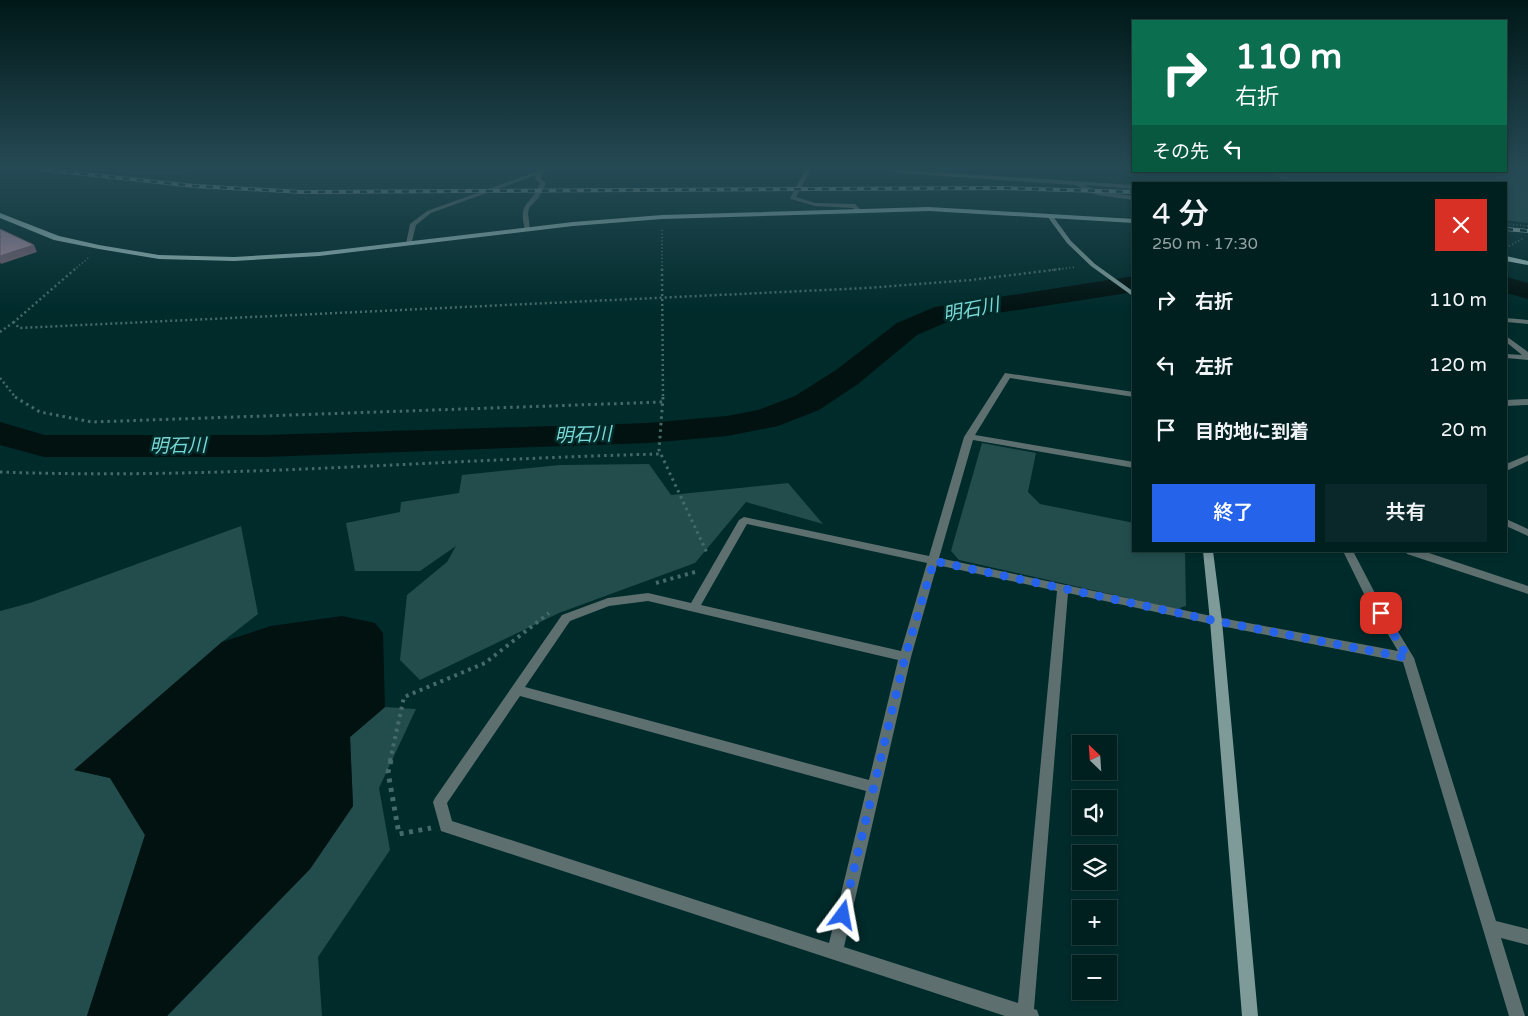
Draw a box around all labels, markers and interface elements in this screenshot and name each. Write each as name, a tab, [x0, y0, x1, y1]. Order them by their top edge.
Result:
text: 110 m	[1235, 36, 1342, 78]
icon: right	[1152, 40, 1217, 105]
text: 右折	[1235, 84, 1279, 110]
icon: left	[1219, 135, 1247, 163]
text: その先	[1152, 141, 1209, 163]
text: 4 分	[1152, 196, 1209, 233]
button: close	[1435, 199, 1487, 251]
text: 250 m · 17:30	[1152, 234, 1258, 254]
icon: right	[1152, 286, 1180, 314]
text: 110 m	[1429, 289, 1487, 311]
text: 右折	[1195, 291, 1233, 313]
water label: 明石川	[941, 293, 1003, 326]
icon: left	[1152, 351, 1180, 379]
text: 120 m	[1429, 354, 1487, 376]
text: 左折	[1195, 356, 1233, 378]
icon: arrive	[1152, 416, 1180, 444]
text: 20 m	[1441, 419, 1487, 441]
text: 目的地に到着	[1195, 421, 1309, 443]
water label: 明石川	[554, 423, 614, 447]
water label: 明石川	[149, 434, 209, 457]
button: 終了	[1152, 484, 1315, 542]
button: 共有	[1325, 484, 1487, 542]
pin	[1360, 592, 1402, 634]
icon: arrive	[1367, 599, 1395, 627]
north arrow	[1072, 735, 1118, 780]
map controls	[1072, 735, 1117, 1000]
button: sound	[1072, 790, 1117, 835]
button: layers	[1072, 845, 1117, 890]
position arrow	[816, 888, 868, 940]
button: +	[1072, 900, 1117, 945]
button: −	[1072, 955, 1117, 1000]

